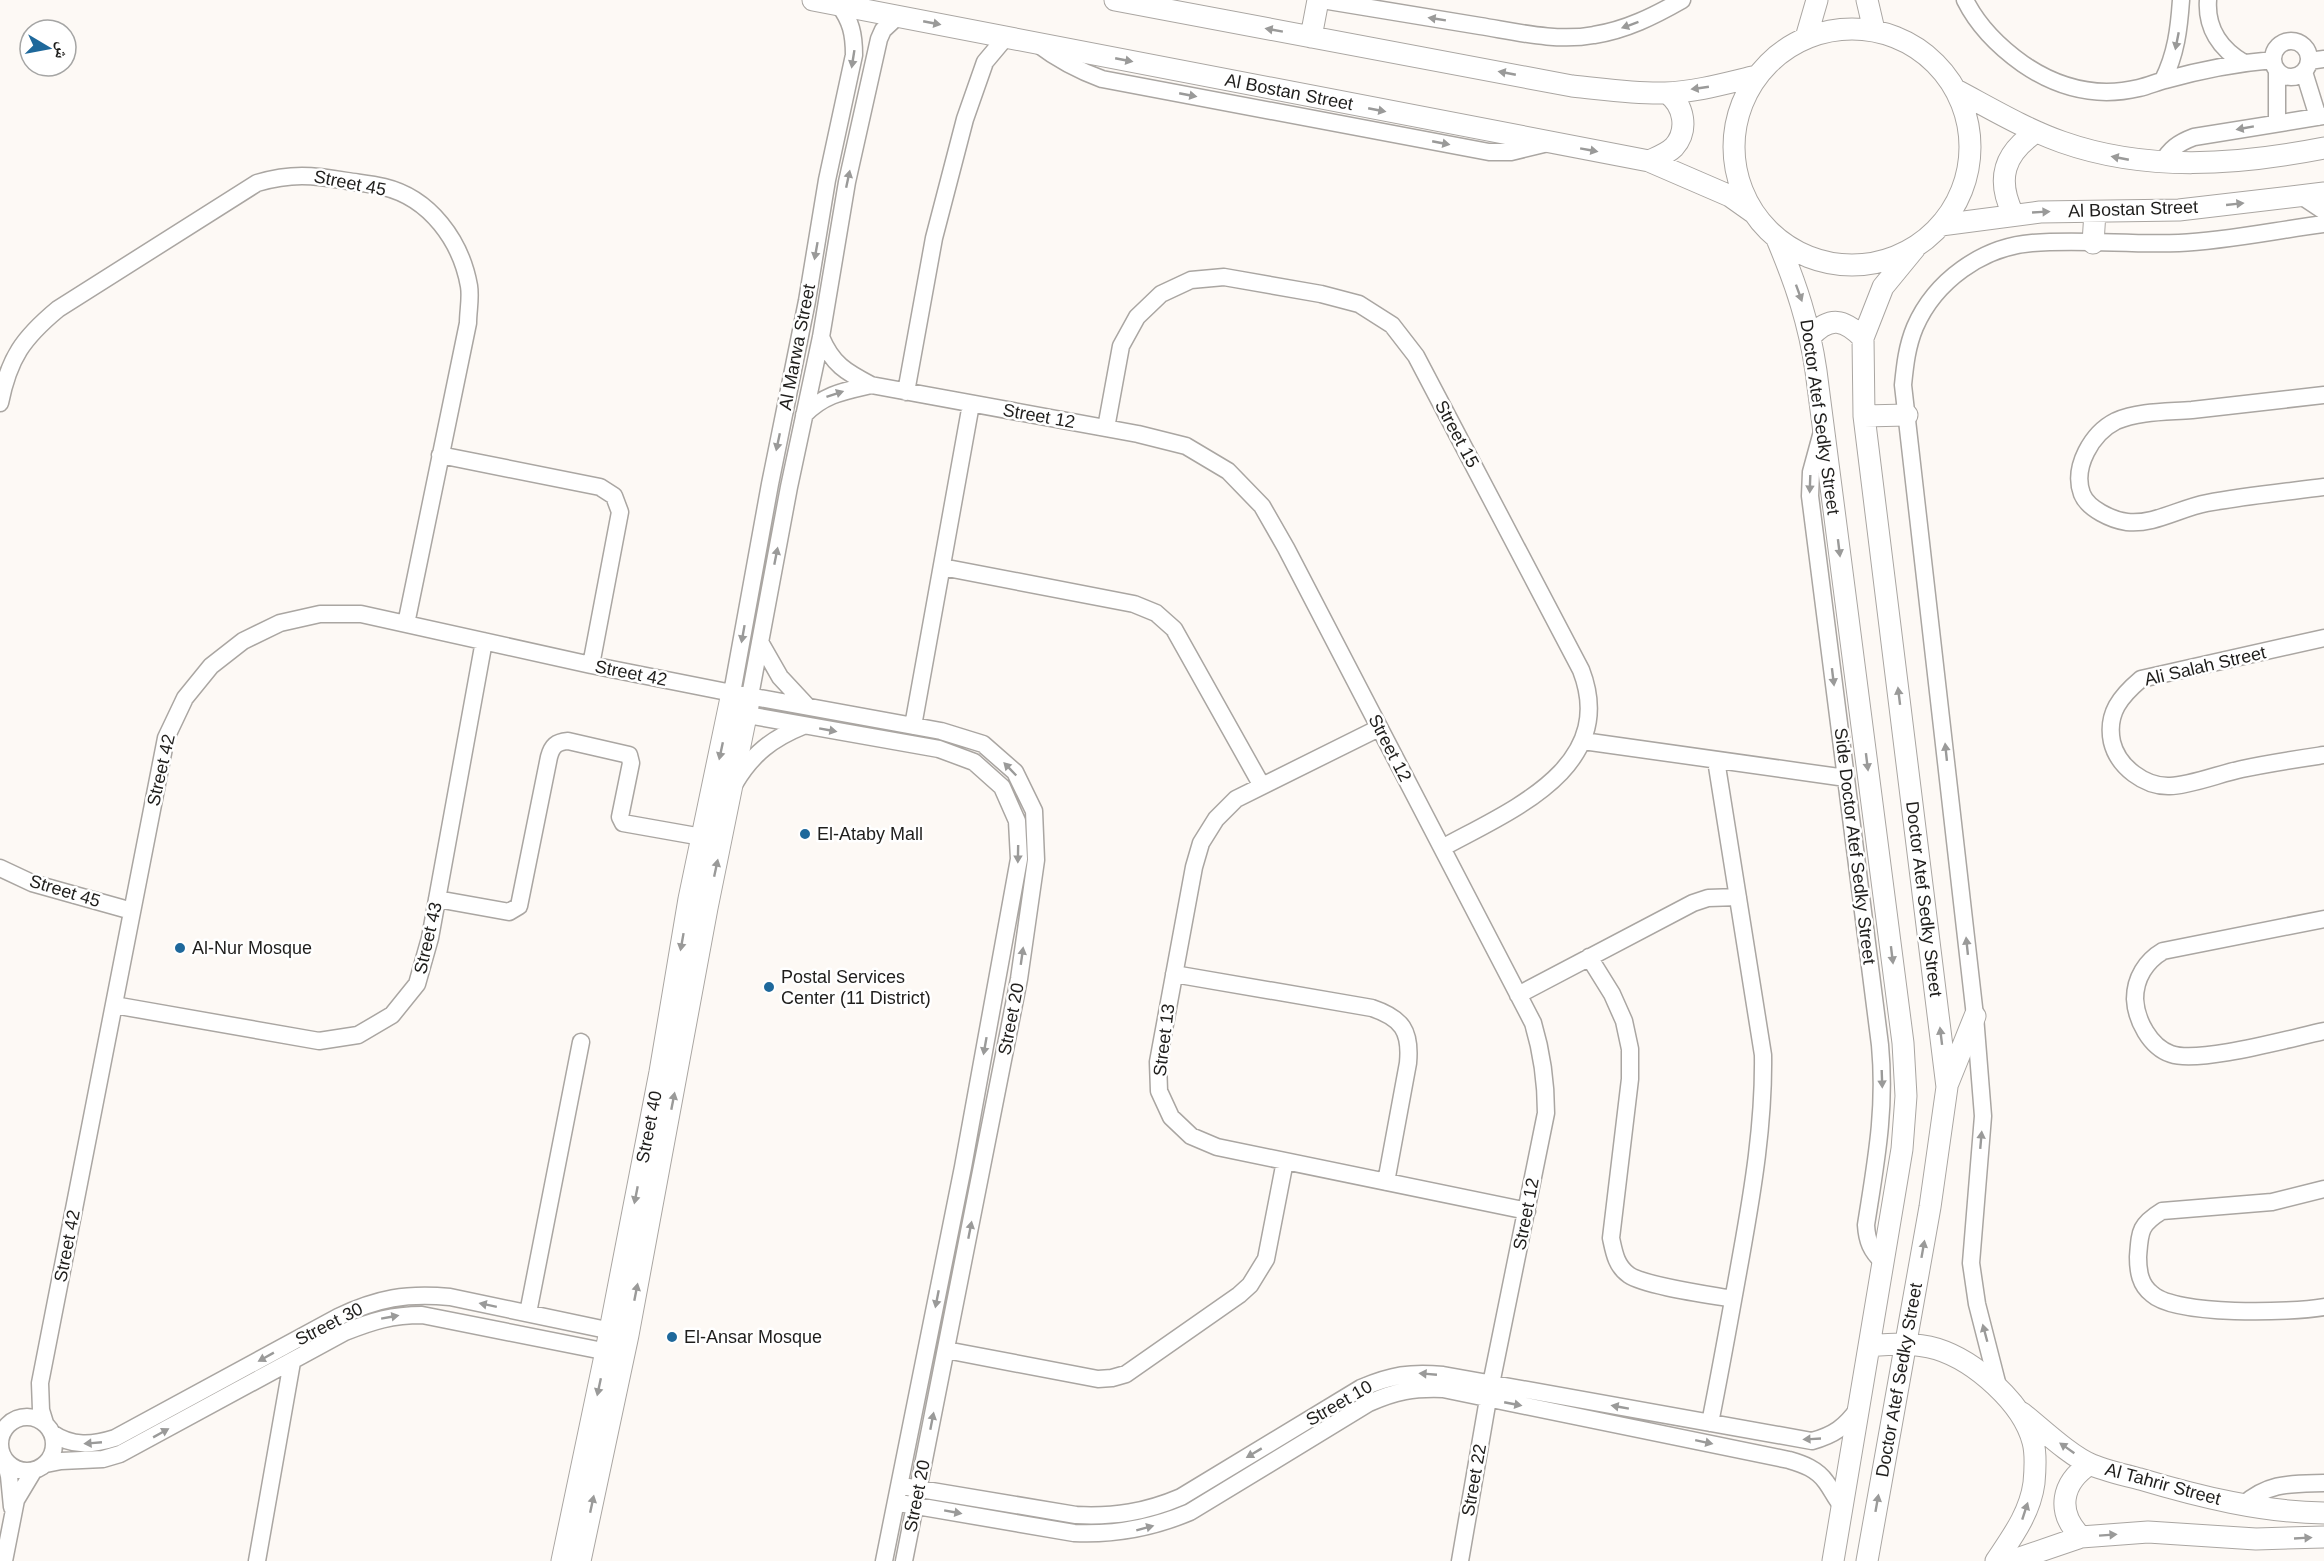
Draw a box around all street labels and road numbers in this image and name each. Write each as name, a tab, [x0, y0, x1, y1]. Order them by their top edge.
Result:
street label: Al Bostan Street	[1223, 70, 1355, 114]
street label: Street 45	[312, 166, 388, 200]
street label: Al Bostan Street	[2068, 197, 2198, 221]
street label: Al Marwa Street	[775, 282, 819, 412]
street label: Doctor Atef Sedky Street	[1796, 318, 1844, 516]
street label: Street 15	[1431, 397, 1483, 471]
street label: Street 12	[1001, 400, 1077, 432]
street label: Ali Salah Street	[2142, 642, 2268, 690]
street label: Street 42	[593, 656, 669, 690]
street label: Street 12	[1365, 711, 1415, 785]
street label: Side Doctor Atef Sedky Street	[1831, 727, 1879, 965]
street label: Street 42	[143, 732, 179, 808]
street label: Doctor Atef Sedky Street	[1902, 800, 1946, 998]
street label: Street 45	[27, 871, 103, 911]
street label: Street 43	[410, 900, 446, 976]
street label: Street 20	[994, 981, 1028, 1057]
street label: Street 13	[1150, 1003, 1178, 1077]
street label: Street 40	[632, 1089, 666, 1165]
street label: Street 12	[1509, 1176, 1543, 1252]
street label: Street 42	[50, 1208, 84, 1284]
street label: Doctor Atef Sedky Street	[1872, 1281, 1926, 1479]
street label: Street 30	[292, 1299, 366, 1349]
street label: Street 10	[1302, 1376, 1376, 1430]
street label: Street 22	[1458, 1442, 1490, 1518]
street label: Street 20	[900, 1458, 934, 1534]
street label: Al Tahrir Street	[2103, 1459, 2223, 1509]

